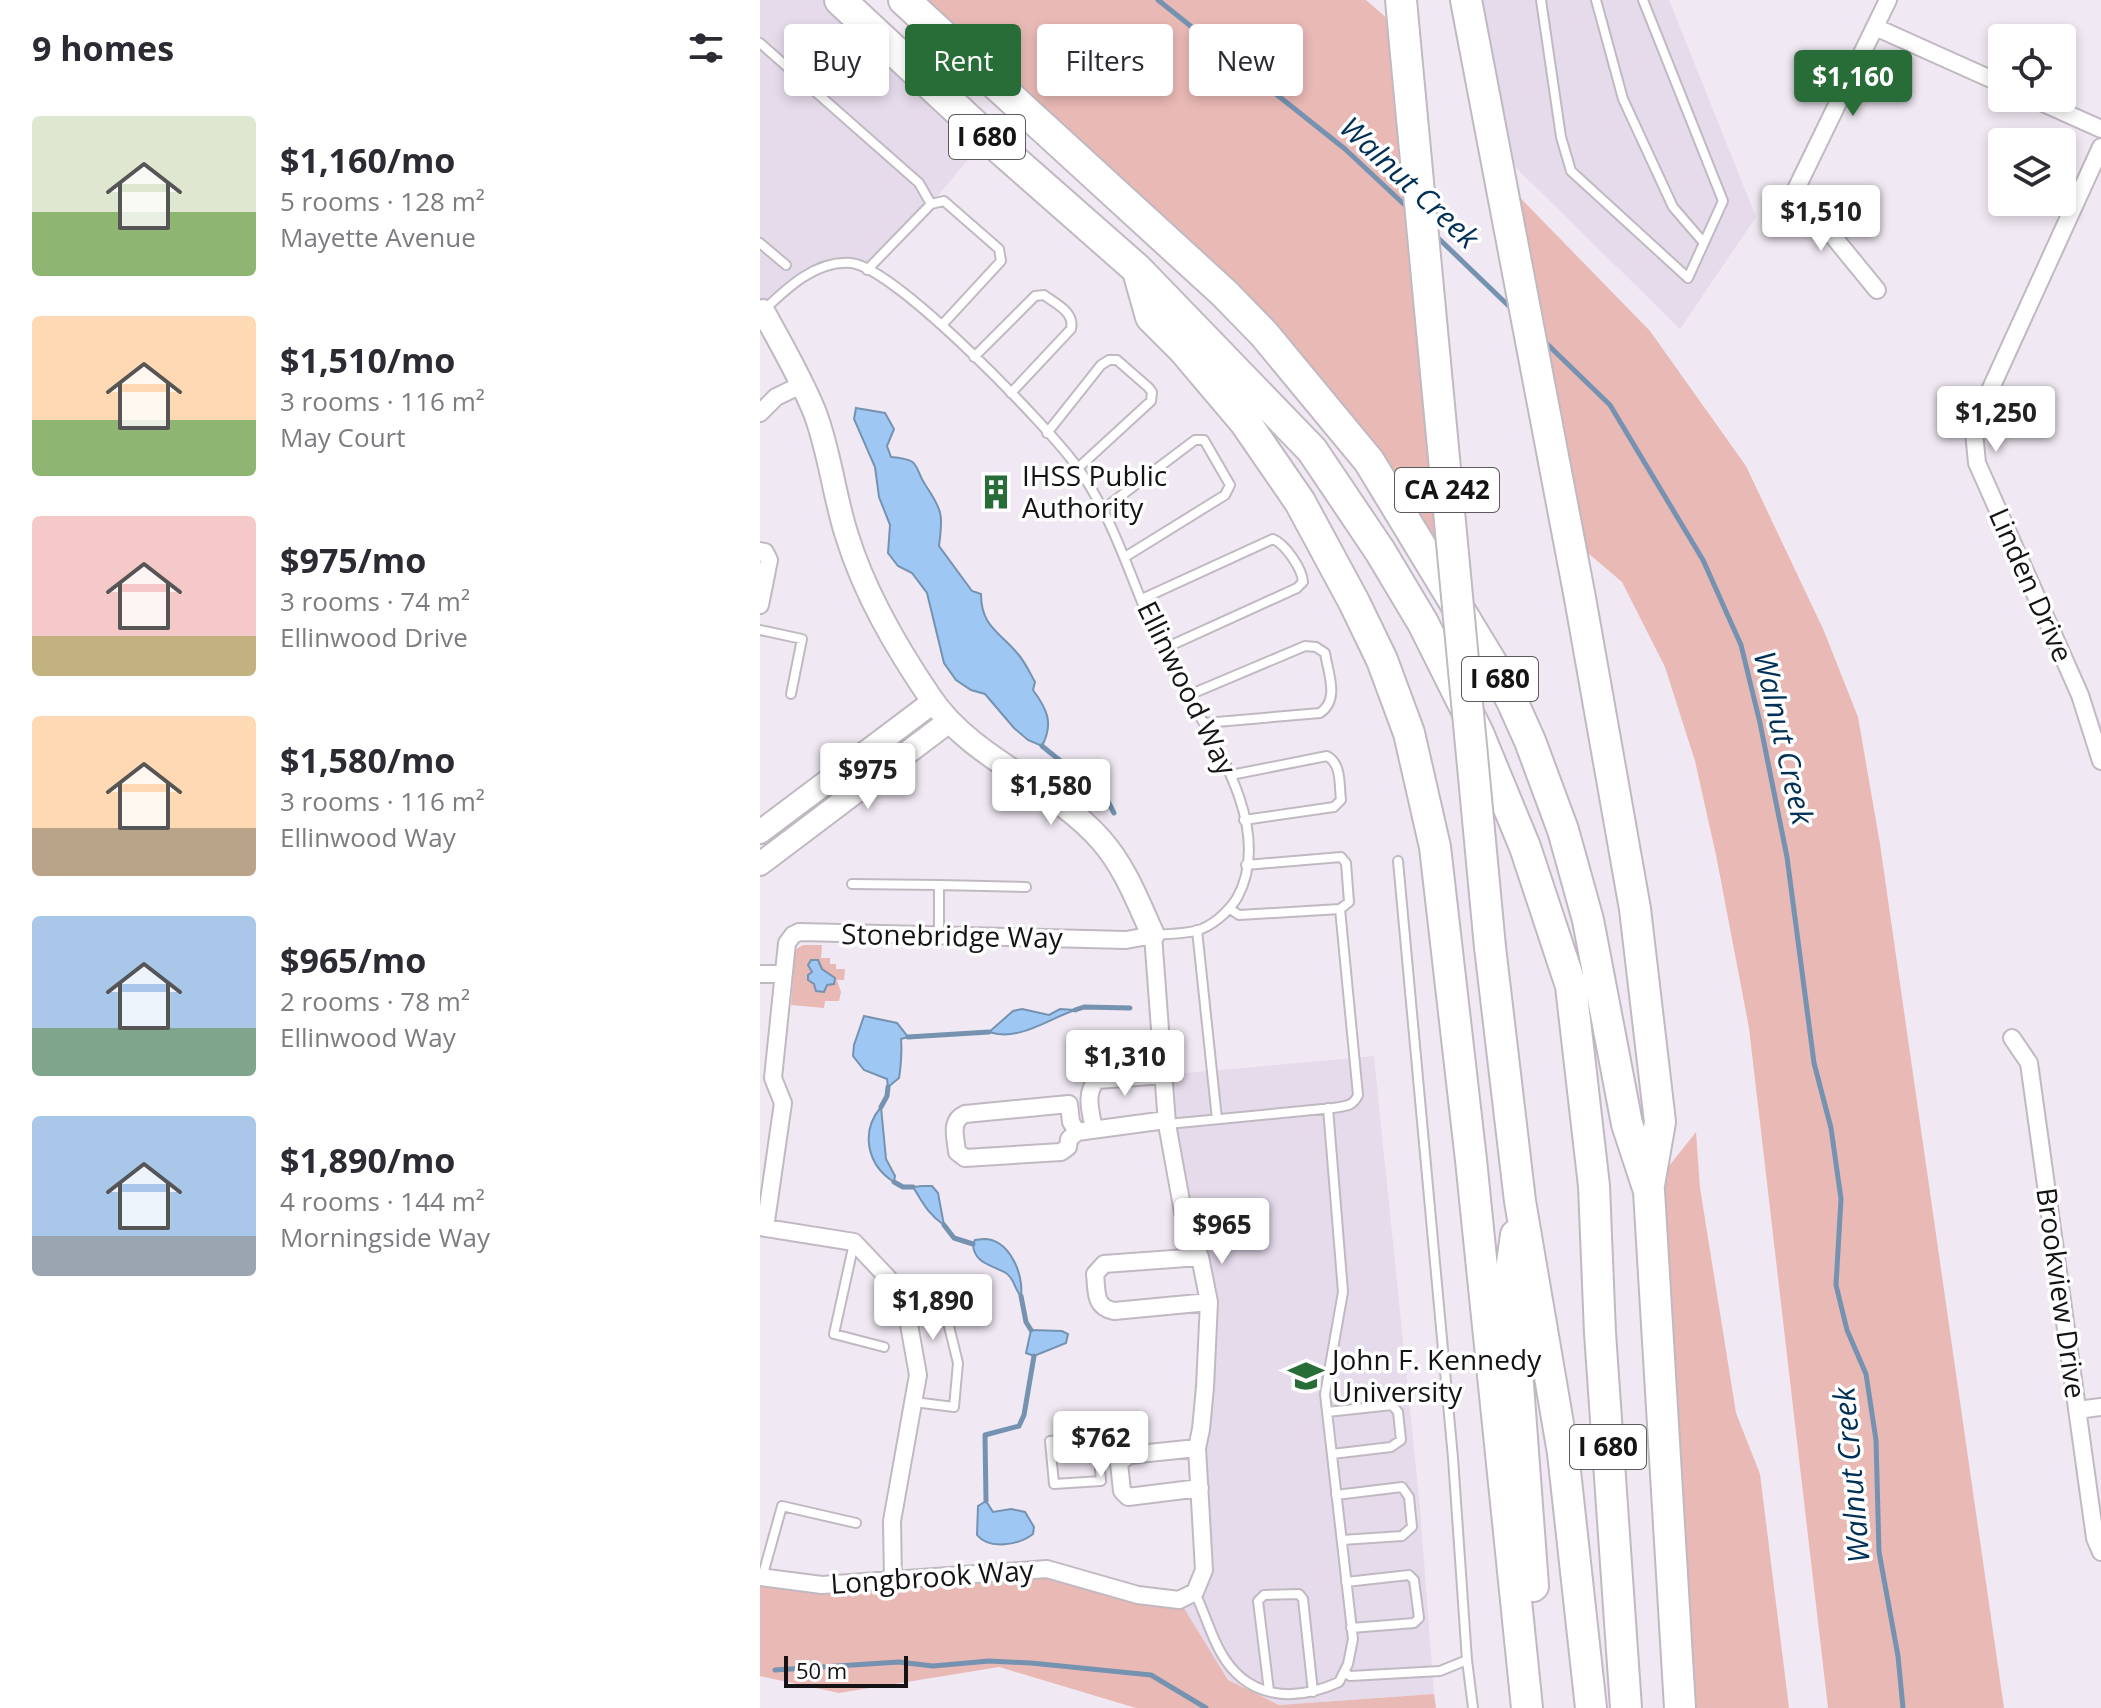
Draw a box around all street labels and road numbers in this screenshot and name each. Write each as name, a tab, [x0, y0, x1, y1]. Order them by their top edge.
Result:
road number: I 680	[949, 115, 1025, 159]
road number: CA 242	[1395, 468, 1499, 512]
street label: Linden Drive	[1981, 502, 2083, 668]
street label: Ellinwood Way	[1129, 594, 1247, 782]
road number: I 680	[1462, 657, 1538, 701]
street label: Stonebridge Way	[841, 914, 1064, 956]
street label: Brookview Drive	[2028, 1185, 2096, 1401]
road number: I 680	[1570, 1425, 1646, 1469]
street label: Longbrook Way	[829, 1550, 1036, 1602]

